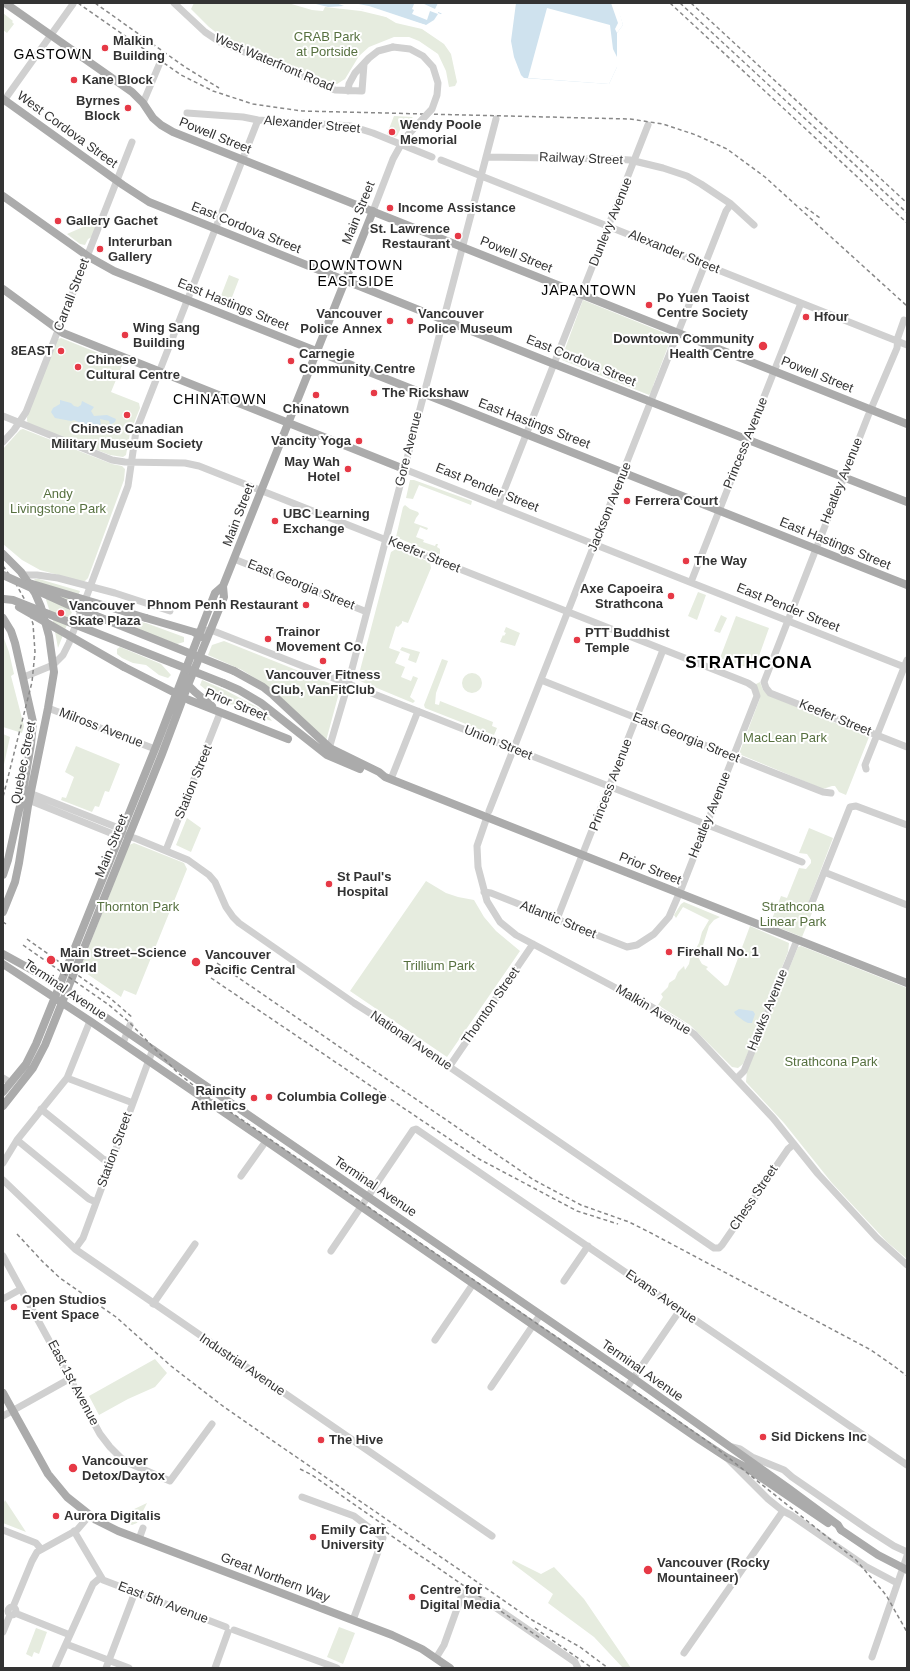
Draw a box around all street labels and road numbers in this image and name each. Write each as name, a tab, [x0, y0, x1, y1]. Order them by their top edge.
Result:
street label: West Waterfront Road	[212, 31, 336, 95]
street label: West Cordova Street	[14, 88, 120, 172]
street label: Alexander Street	[263, 113, 361, 137]
street label: Powell Street	[177, 114, 253, 158]
street label: Railway Street	[539, 150, 623, 168]
street label: Dunlevy Avenue	[586, 175, 636, 269]
street label: Main Street	[339, 179, 379, 247]
street label: East Cordova Street	[189, 199, 303, 257]
street label: Alexander Street	[626, 227, 722, 277]
street label: Powell Street	[478, 233, 554, 277]
street label: Carrall Street	[51, 256, 93, 334]
street label: East Hastings Street	[175, 276, 291, 334]
street label: East Cordova Street	[524, 332, 638, 390]
street label: Powell Street	[779, 353, 855, 397]
street label: East Hastings Street	[476, 395, 592, 453]
street label: Princess Avenue	[721, 395, 771, 491]
street label: Gore Avenue	[392, 410, 426, 488]
street label: Heatley Avenue	[818, 436, 866, 526]
street label: East Pender Street	[433, 460, 541, 516]
street label: Jackson Avenue	[585, 460, 635, 554]
street label: Main Street	[220, 481, 258, 549]
street label: East Hastings Street	[777, 515, 893, 573]
street label: Keefer Street	[386, 533, 462, 577]
street label: East Georgia Street	[245, 556, 357, 614]
street label: East Pender Street	[734, 580, 842, 636]
street label: Prior Street	[203, 685, 269, 725]
street label: Keefer Street	[797, 696, 873, 740]
street label: Milross Avenue	[57, 705, 145, 751]
street label: East Georgia Street	[630, 709, 742, 767]
street label: Quebec Street	[8, 720, 40, 806]
street label: Union Street	[462, 722, 534, 764]
street label: Princess Avenue	[586, 737, 636, 833]
street label: Station Street	[172, 743, 216, 821]
street label: Heatley Avenue	[686, 770, 734, 860]
street label: Main Street	[92, 812, 132, 880]
street label: Prior Street	[617, 849, 683, 889]
street label: Atlantic Street	[518, 898, 598, 942]
street label: Terminal Avenue	[21, 957, 109, 1023]
street label: Thornton Street	[459, 965, 523, 1047]
street label: Hawks Avenue	[745, 967, 791, 1053]
street label: Malkin Avenue	[613, 981, 693, 1039]
street label: National Avenue	[367, 1008, 455, 1074]
street label: Station Street	[94, 1110, 136, 1190]
street label: Terminal Avenue	[331, 1154, 419, 1220]
street label: Chess Street	[727, 1162, 781, 1234]
street label: Evans Avenue	[622, 1267, 700, 1327]
street label: Industrial Avenue	[196, 1331, 288, 1399]
street label: Terminal Avenue	[598, 1337, 686, 1405]
street label: East 1st Avenue	[44, 1338, 102, 1428]
street label: Great Northern Way	[218, 1550, 332, 1606]
street label: East 5th Avenue	[116, 1579, 210, 1627]

